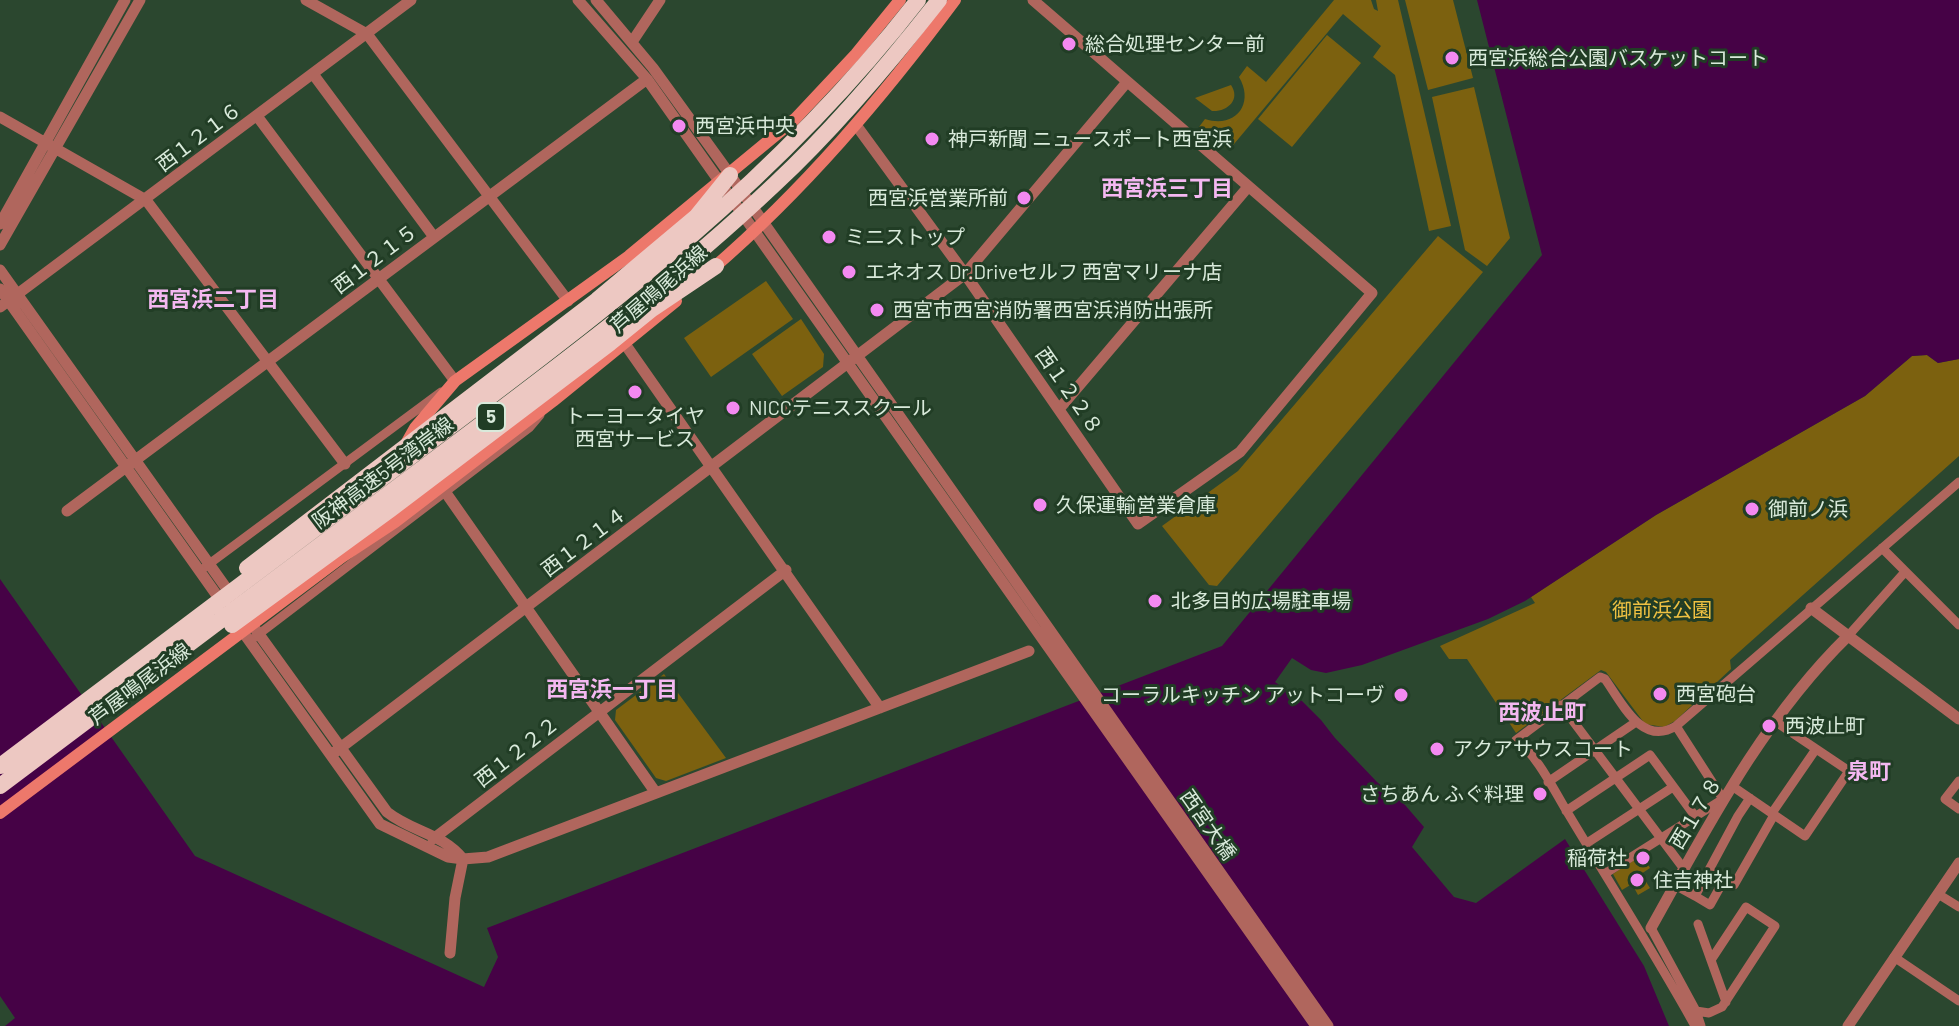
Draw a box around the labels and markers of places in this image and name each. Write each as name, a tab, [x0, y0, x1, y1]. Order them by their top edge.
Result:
place label: 総合処理センター前	[1085, 32, 1265, 56]
marker: 総合処理センター前	[1060, 35, 1078, 53]
place label: 西宮浜総合公園バスケットコート	[1468, 46, 1768, 70]
marker: 西宮浜総合公園バスケットコート	[1443, 49, 1461, 67]
place label: 西宮浜中央	[695, 114, 795, 138]
marker: 西宮浜中央	[670, 117, 688, 135]
place label: 神戸新聞 ニュースポート西宮浜	[948, 127, 1232, 151]
marker: 神戸新聞 ニュースポート西宮浜	[923, 130, 941, 148]
place label: 西宮浜営業所前	[868, 186, 1008, 210]
marker: 西宮浜営業所前	[1015, 189, 1033, 207]
place label: ミニストップ	[845, 225, 965, 249]
marker: ミニストップ	[820, 228, 838, 246]
place label: エネオス Dr.Driveセルフ 西宮マリーナ店	[865, 260, 1222, 284]
marker: エネオス Dr.Driveセルフ 西宮マリーナ店	[840, 263, 858, 281]
place label: 西宮市西宮消防署西宮浜消防出張所	[893, 298, 1213, 322]
marker: 西宮市西宮消防署西宮浜消防出張所	[868, 301, 886, 319]
marker: トーヨータイヤ 西宮サービス	[626, 383, 644, 401]
place label: NICCテニススクール	[749, 396, 932, 420]
marker: NICCテニススクール	[724, 399, 742, 417]
place label: トーヨータイヤ 西宮サービス	[565, 404, 705, 451]
place label: 久保運輸営業倉庫	[1056, 493, 1216, 517]
marker: 久保運輸営業倉庫	[1031, 496, 1049, 514]
place label: 御前ノ浜	[1768, 497, 1848, 521]
marker: 御前ノ浜	[1743, 500, 1761, 518]
place label: 北多目的広場駐車場	[1171, 589, 1351, 613]
marker: 北多目的広場駐車場	[1146, 592, 1164, 610]
place label: 西宮砲台	[1676, 682, 1756, 706]
place label: コーラルキッチン アットコーヴ	[1101, 683, 1385, 707]
marker: 西宮砲台	[1651, 685, 1669, 703]
marker: コーラルキッチン アットコーヴ	[1392, 686, 1410, 704]
place label: 西波止町	[1785, 714, 1865, 738]
marker: 西波止町	[1760, 717, 1778, 735]
place label: アクアサウスコート	[1453, 737, 1633, 761]
marker: アクアサウスコート	[1428, 740, 1446, 758]
place label: さちあん ふぐ料理	[1360, 782, 1524, 806]
marker: さちあん ふぐ料理	[1531, 785, 1549, 803]
place label: 稲荷社	[1567, 846, 1627, 870]
marker: 稲荷社	[1634, 849, 1652, 867]
place label: 住吉神社	[1653, 868, 1733, 892]
marker: 住吉神社	[1628, 871, 1646, 889]

